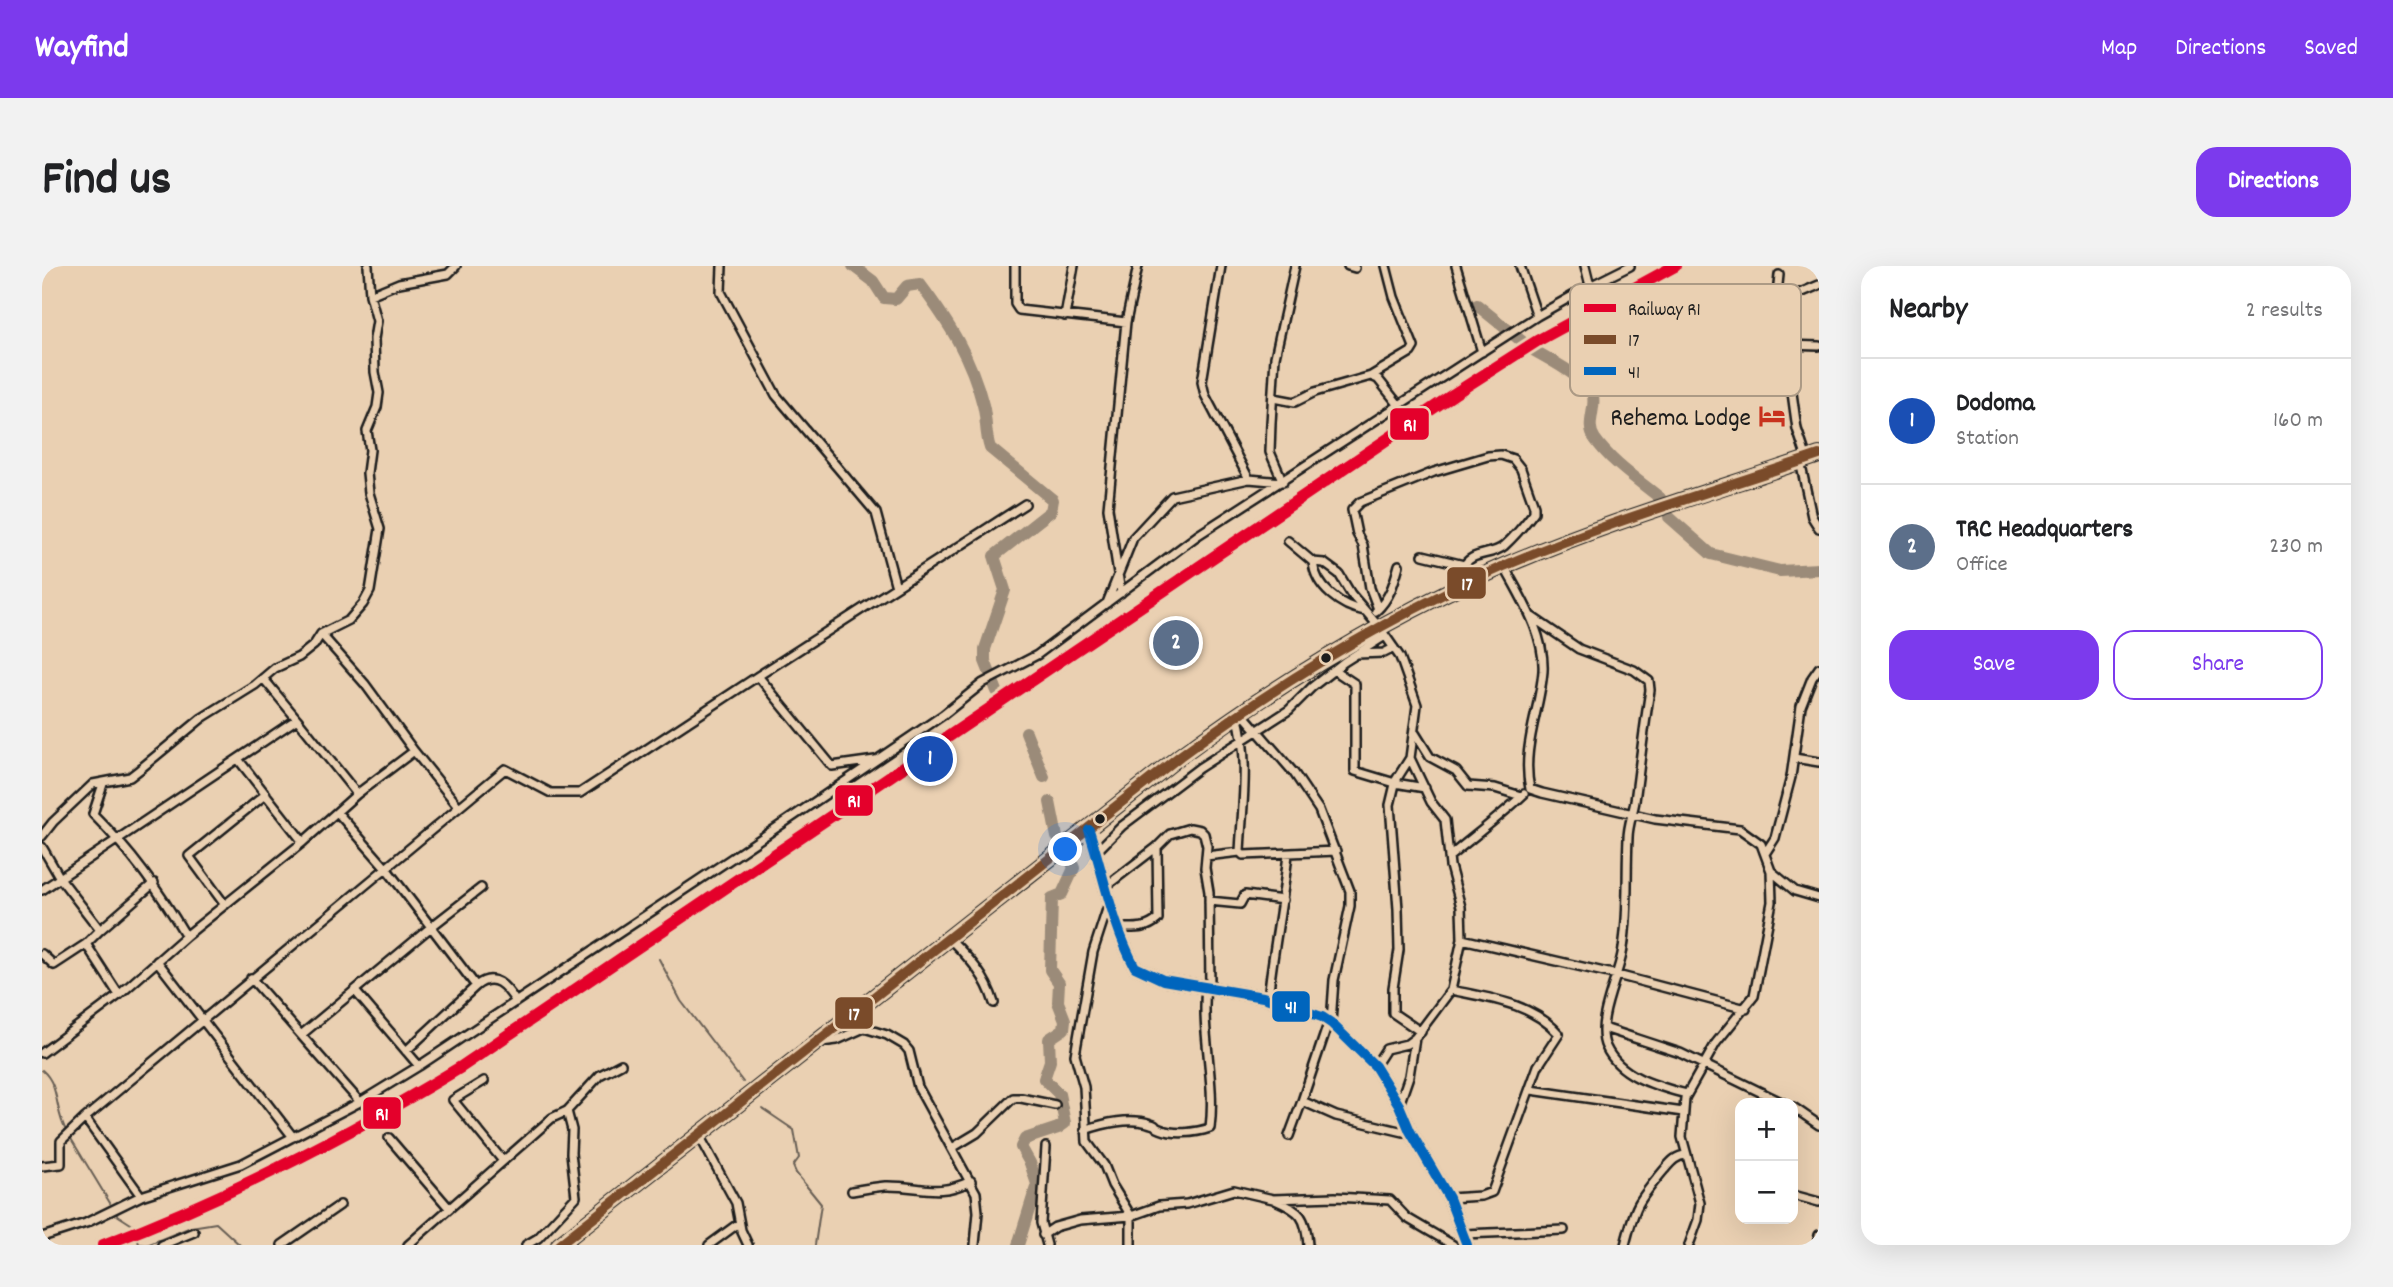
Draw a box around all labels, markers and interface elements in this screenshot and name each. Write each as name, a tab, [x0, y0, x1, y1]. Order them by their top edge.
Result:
text: Wayfind	[35, 26, 129, 73]
text: Map	[2101, 32, 2137, 66]
text: Directions	[2175, 32, 2266, 66]
text: Saved	[2304, 32, 2358, 66]
text: Find us	[42, 147, 171, 217]
button: Directions	[2196, 147, 2351, 217]
legend	[1570, 284, 1801, 396]
text: Nearby	[1889, 290, 1967, 333]
text: 2 results	[2246, 295, 2323, 328]
text: Railway R1	[1628, 298, 1701, 325]
text: 17	[1628, 329, 1639, 356]
text: 41	[1628, 361, 1640, 388]
text: Dodoma	[1956, 386, 2035, 423]
place label: Rehema Lodge	[1610, 401, 1751, 438]
hotel icon: Rehema Lodge	[1757, 401, 1787, 431]
text: 1	[1909, 405, 1915, 438]
text: 160 m	[2273, 405, 2323, 438]
line badge: R1	[1389, 407, 1430, 441]
text: R1	[1403, 414, 1417, 441]
text: Station	[1956, 423, 2019, 456]
text: TRC Headquarters	[1956, 512, 2133, 549]
text: 2	[1907, 531, 1917, 564]
text: 230 m	[2269, 531, 2323, 564]
text: Office	[1956, 549, 2008, 582]
line badge: 17	[1446, 566, 1487, 600]
text: 17	[1461, 573, 1473, 600]
pin: 2	[1153, 617, 1199, 669]
button: Save	[1889, 630, 2099, 700]
button: Share	[2113, 630, 2323, 700]
unlabelled marker	[1319, 651, 1333, 665]
pin: 1	[907, 733, 953, 785]
line badge: R1	[834, 784, 874, 817]
text: R1	[847, 790, 861, 817]
unlabelled marker	[1093, 812, 1107, 826]
your location	[1048, 832, 1082, 866]
line badge: 41	[1271, 990, 1311, 1023]
line badge: 17	[834, 996, 874, 1030]
text: 41	[1285, 996, 1297, 1023]
text: 17	[848, 1003, 860, 1030]
line badge: R1	[362, 1096, 402, 1130]
map controls	[1735, 1098, 1798, 1224]
button: +	[1735, 1098, 1798, 1161]
text: R1	[375, 1103, 389, 1130]
button: −	[1735, 1161, 1798, 1224]

